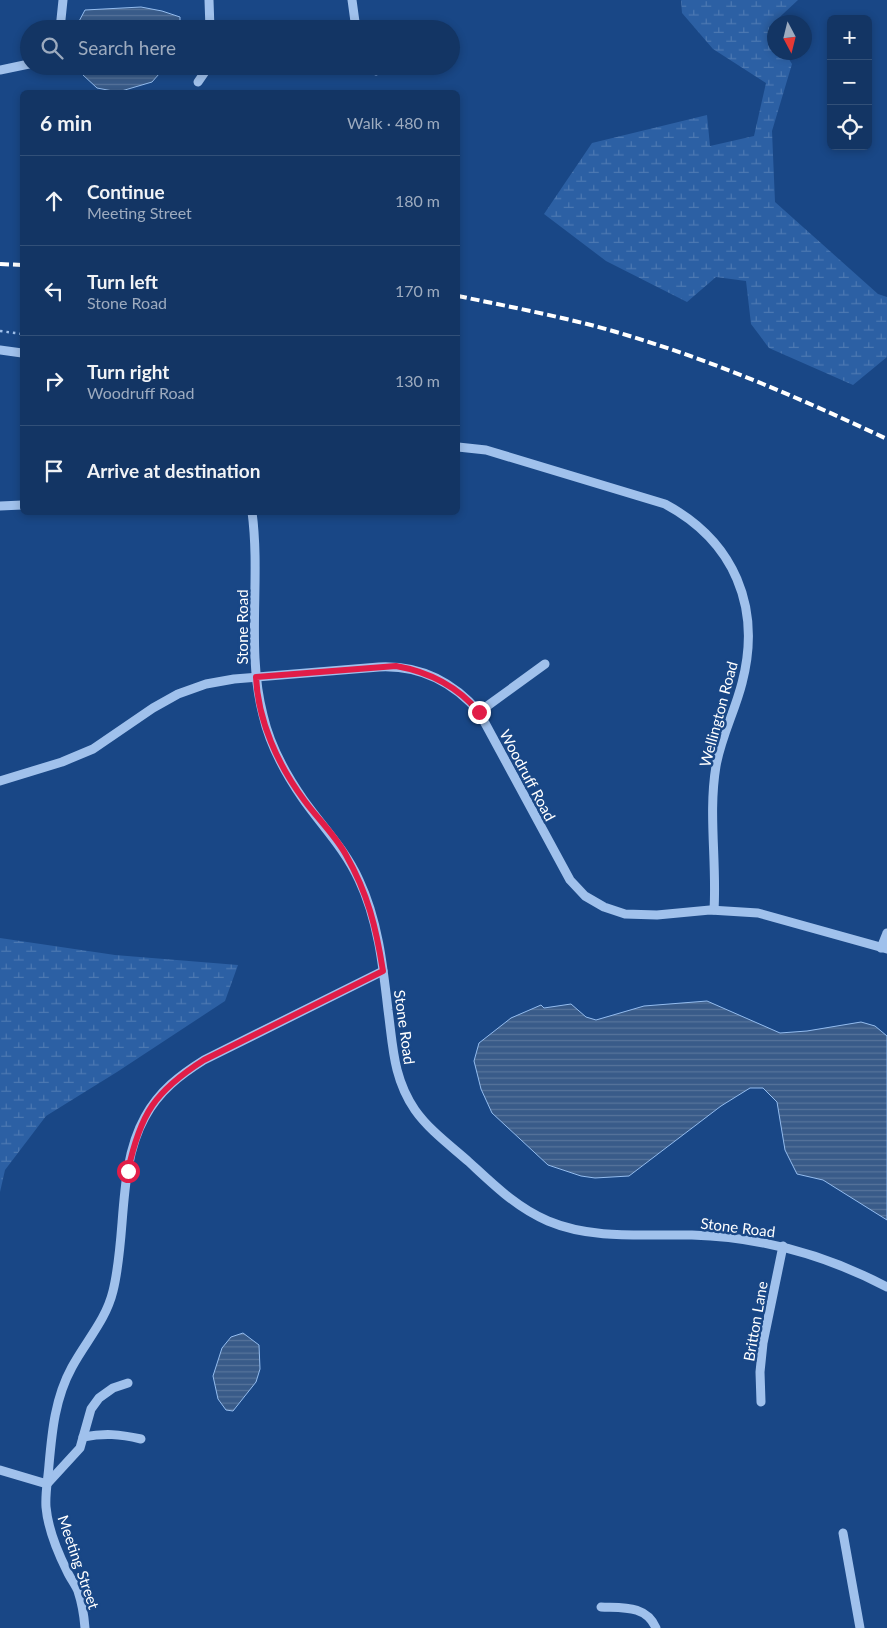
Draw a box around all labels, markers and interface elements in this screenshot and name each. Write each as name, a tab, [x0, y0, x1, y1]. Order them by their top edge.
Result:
north arrow	[767, 15, 812, 60]
map controls	[827, 15, 872, 150]
button: +	[827, 15, 872, 60]
search box	[20, 20, 460, 75]
icon: search	[38, 34, 66, 62]
text: Search here	[78, 36, 176, 59]
button: −	[827, 60, 872, 105]
button: locate	[827, 105, 872, 150]
text: 6 min	[40, 110, 92, 135]
text: Walk · 480 m	[347, 113, 440, 132]
text: Continue	[87, 180, 165, 203]
icon: ahead	[40, 187, 68, 215]
text: 180 m	[395, 191, 440, 210]
text: Meeting Street	[87, 203, 192, 222]
text: Turn left	[87, 270, 158, 293]
icon: left	[40, 277, 68, 305]
text: 170 m	[395, 281, 440, 300]
text: Stone Road	[87, 293, 167, 312]
text: Turn right	[87, 360, 169, 383]
icon: right	[40, 367, 68, 395]
text: 130 m	[395, 371, 440, 390]
text: Woodruff Road	[87, 383, 194, 402]
icon: arrive	[40, 457, 68, 485]
text: Arrive at destination	[87, 459, 260, 482]
street label: Stone Road	[233, 589, 251, 665]
street label: Wellington Road	[695, 659, 741, 769]
route end	[468, 701, 491, 724]
street label: Woodruff Road	[496, 726, 560, 824]
street label: Stone Road	[391, 989, 419, 1065]
route start	[117, 1160, 140, 1183]
street label: Stone Road	[700, 1213, 776, 1241]
street label: Britton Lane	[739, 1279, 771, 1362]
street label: Meeting Street	[54, 1513, 104, 1612]

